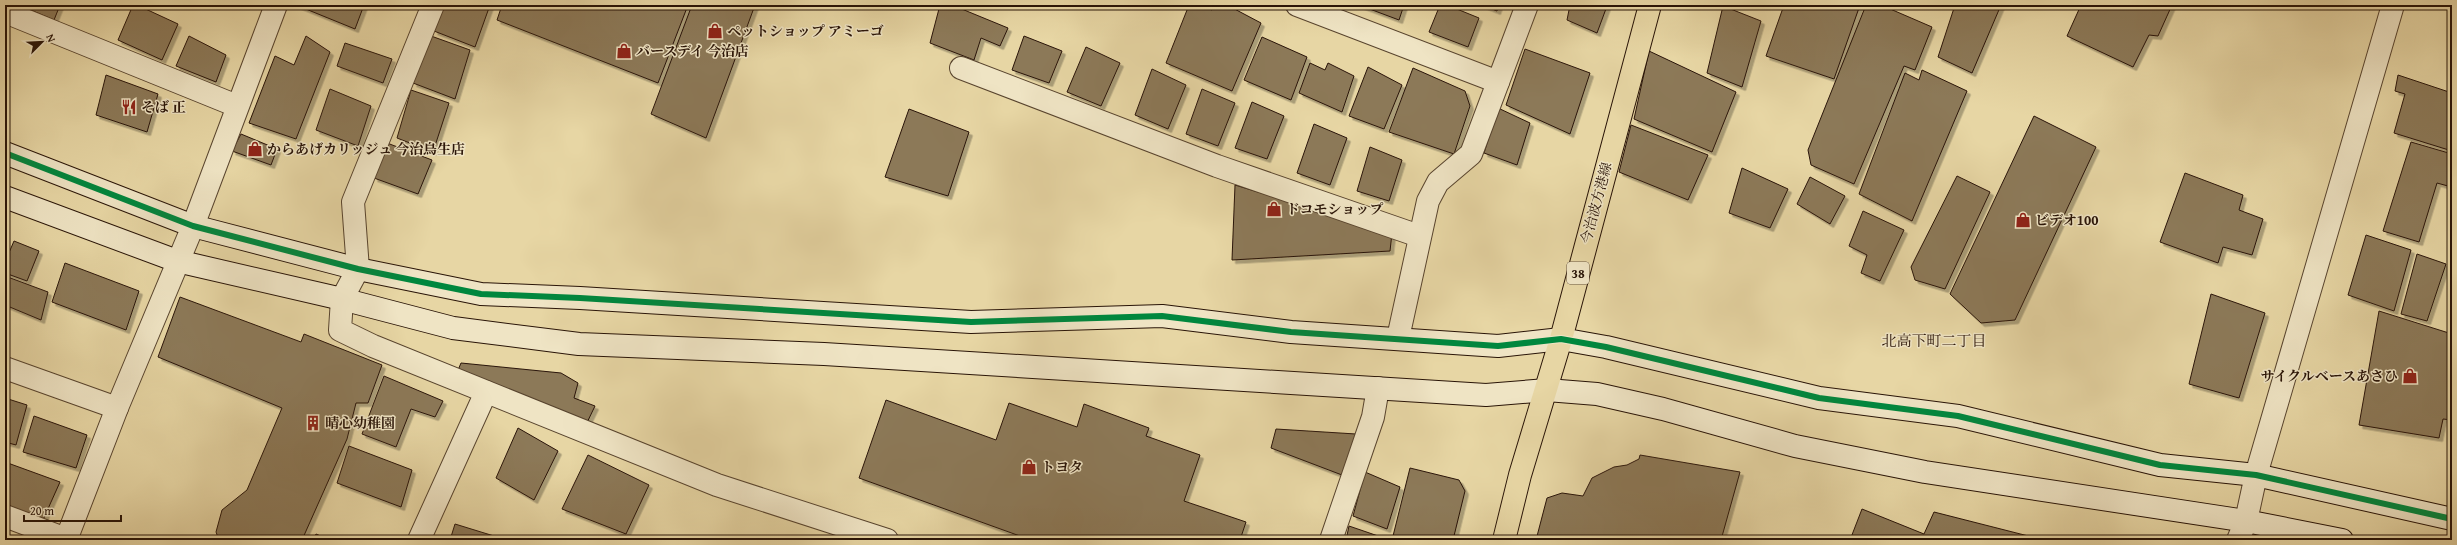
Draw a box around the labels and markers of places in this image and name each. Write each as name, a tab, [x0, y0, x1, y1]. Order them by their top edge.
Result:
place label: ペットショップ アミーゴ	[727, 21, 884, 41]
shop icon: ペットショップ アミーゴ	[706, 22, 724, 40]
place label: バースデイ 今治店	[636, 41, 749, 61]
shop icon: バースデイ 今治店	[615, 42, 633, 60]
place label: そば 正	[141, 97, 186, 117]
restaurant icon: そば 正	[120, 98, 138, 116]
place label: からあげカリッジュ 今治鳥生店	[267, 139, 465, 159]
shop icon: からあげカリッジュ 今治鳥生店	[246, 140, 264, 158]
place label: ドコモショップ	[1286, 199, 1383, 219]
shop icon: ドコモショップ	[1265, 200, 1283, 218]
place label: ビデオ100	[2035, 210, 2098, 230]
shop icon: ビデオ100	[2014, 211, 2032, 229]
place label: サイクルベースあさひ	[2260, 366, 2398, 386]
shop icon: サイクルベースあさひ	[2401, 367, 2419, 385]
place label: 晴心幼稚園	[325, 413, 395, 433]
building icon: 晴心幼稚園	[304, 414, 322, 432]
place label: トヨタ	[1041, 457, 1083, 477]
shop icon: トヨタ	[1020, 458, 1038, 476]

